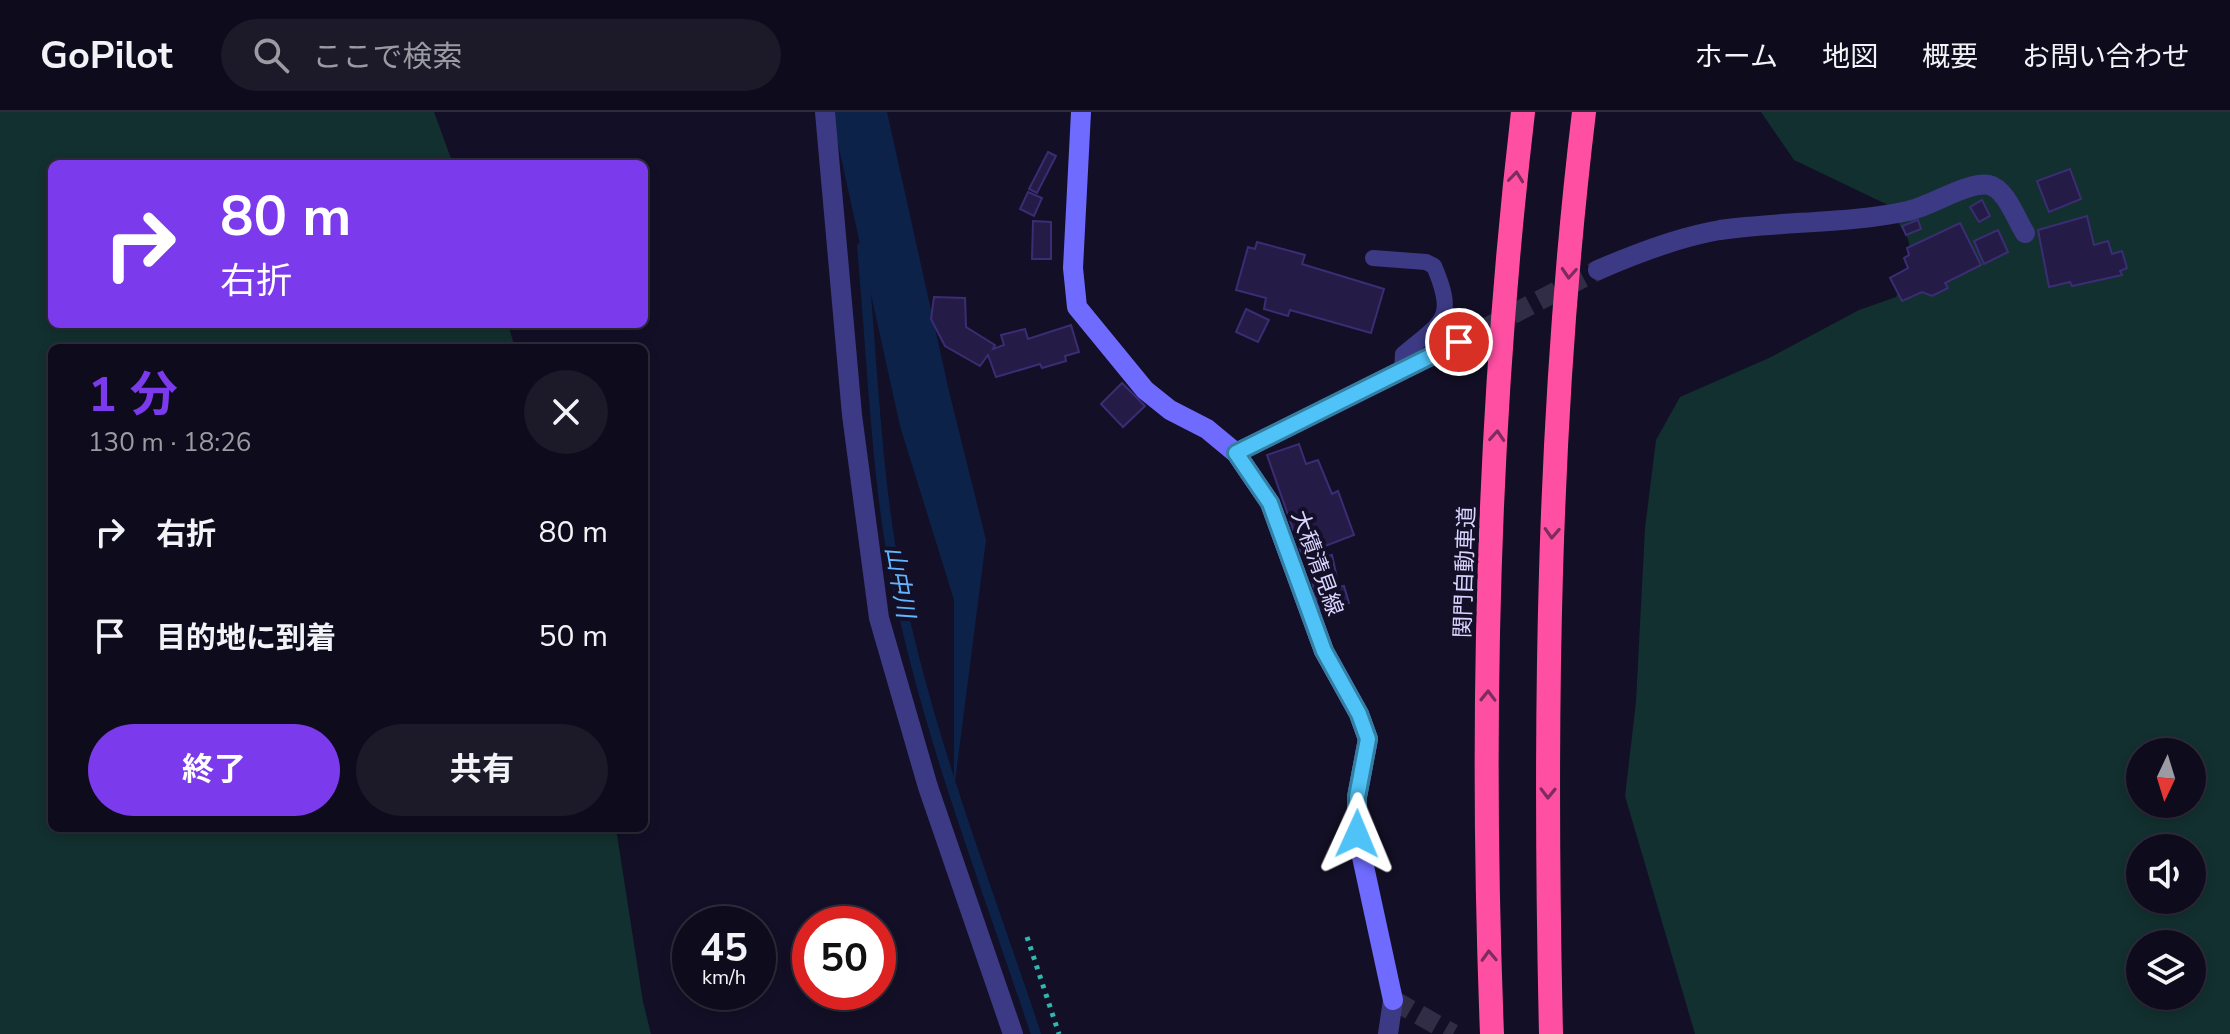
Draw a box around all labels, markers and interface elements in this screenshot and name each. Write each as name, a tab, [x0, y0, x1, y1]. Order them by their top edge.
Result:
search box	[221, 19, 781, 91]
text: GoPilot	[40, 30, 173, 81]
icon: search	[249, 33, 293, 77]
text: ここで検索	[313, 37, 463, 78]
text: ホーム	[1695, 38, 1778, 76]
text: 地図	[1822, 38, 1878, 76]
text: 概要	[1922, 38, 1978, 76]
text: お問い合わせ	[2022, 38, 2190, 76]
one-way arrow	[1507, 170, 1524, 183]
text: 80 m	[220, 178, 351, 255]
icon: right	[88, 192, 192, 296]
text: 右折	[220, 257, 292, 306]
one-way arrow	[1561, 267, 1578, 280]
pin	[1425, 308, 1493, 376]
icon: arrive	[1437, 320, 1481, 364]
text: 1 分	[88, 362, 178, 428]
button: close	[524, 370, 608, 454]
text: 130 m · 18:26	[88, 425, 251, 460]
one-way arrow	[1488, 429, 1505, 442]
street label: 大積清見線	[1284, 506, 1350, 620]
street label: 関門自動車道	[1448, 506, 1482, 638]
icon: right	[88, 510, 132, 554]
text: 80 m	[539, 512, 608, 553]
text: 右折	[156, 514, 216, 555]
one-way arrow	[1544, 527, 1561, 540]
water label: 山中川	[878, 544, 923, 623]
icon: arrive	[88, 614, 132, 658]
text: 50 m	[539, 616, 608, 657]
text: 目的地に到着	[156, 618, 336, 659]
one-way arrow	[1479, 689, 1496, 702]
button: 終了	[88, 724, 340, 816]
button: 共有	[356, 724, 608, 816]
north arrow	[2126, 738, 2206, 818]
map controls	[2126, 738, 2206, 1010]
one-way arrow	[1539, 787, 1557, 800]
position arrow	[1315, 792, 1399, 876]
button: sound	[2126, 834, 2206, 914]
speed limit sign: 50	[792, 906, 896, 1010]
text: 45	[700, 921, 748, 975]
button: layers	[2126, 930, 2206, 1010]
one-way arrow	[1481, 949, 1498, 962]
text: km/h	[702, 964, 746, 991]

